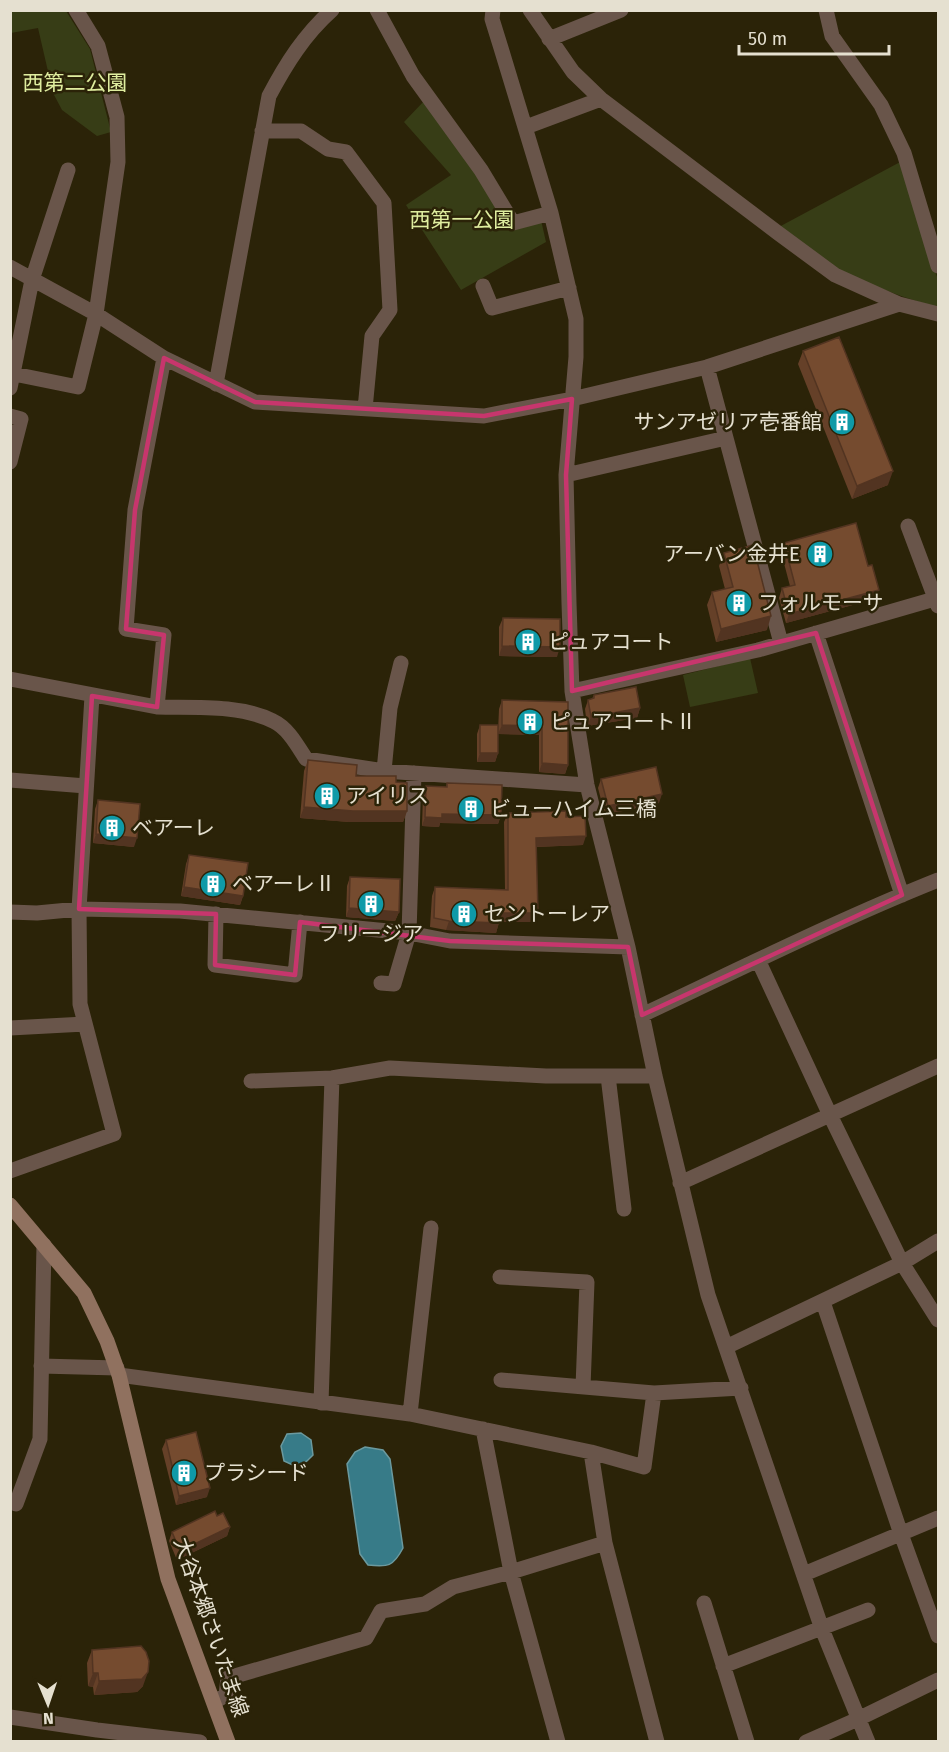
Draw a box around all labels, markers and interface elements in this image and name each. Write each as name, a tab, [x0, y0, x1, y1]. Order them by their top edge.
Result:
scale bar	[739, 18, 889, 56]
text: 50 m	[748, 28, 787, 50]
park label: 西第二公園	[23, 70, 128, 96]
park label: 西第一公園	[410, 207, 515, 233]
building icon: サンアゼリア壱番館	[827, 407, 857, 437]
place label: サンアゼリア壱番館	[633, 409, 822, 435]
building icon: アーバン金井E	[805, 539, 835, 569]
place label: アーバン金井E	[663, 541, 800, 567]
building icon: フォルモーサ	[724, 588, 754, 618]
place label: フォルモーサ	[758, 590, 884, 616]
building icon: ピュアコート	[513, 627, 543, 657]
place label: ピュアコート	[548, 629, 674, 655]
building icon: ピュアコートⅡ	[515, 707, 545, 737]
place label: ピュアコートⅡ	[550, 709, 697, 735]
building icon: アイリス	[312, 781, 342, 811]
place label: アイリス	[346, 783, 429, 809]
building icon: ビューハイム三橋	[456, 794, 486, 824]
place label: ビューハイム三橋	[490, 796, 657, 822]
building icon: ベアーレ	[97, 813, 127, 843]
place label: ベアーレ	[132, 815, 215, 841]
building icon: ベアーレⅡ	[198, 869, 228, 899]
place label: ベアーレⅡ	[232, 871, 336, 897]
building icon: フリージア	[356, 889, 386, 919]
building icon: セントーレア	[449, 899, 479, 929]
place label: セントーレア	[484, 901, 610, 927]
place label: フリージア	[319, 921, 423, 947]
building icon: プラシード	[169, 1458, 199, 1488]
place label: プラシード	[204, 1460, 309, 1486]
street label: 大谷本郷さいたま線	[168, 1534, 254, 1720]
north arrow	[18, 1674, 78, 1734]
text: N	[43, 1709, 54, 1728]

